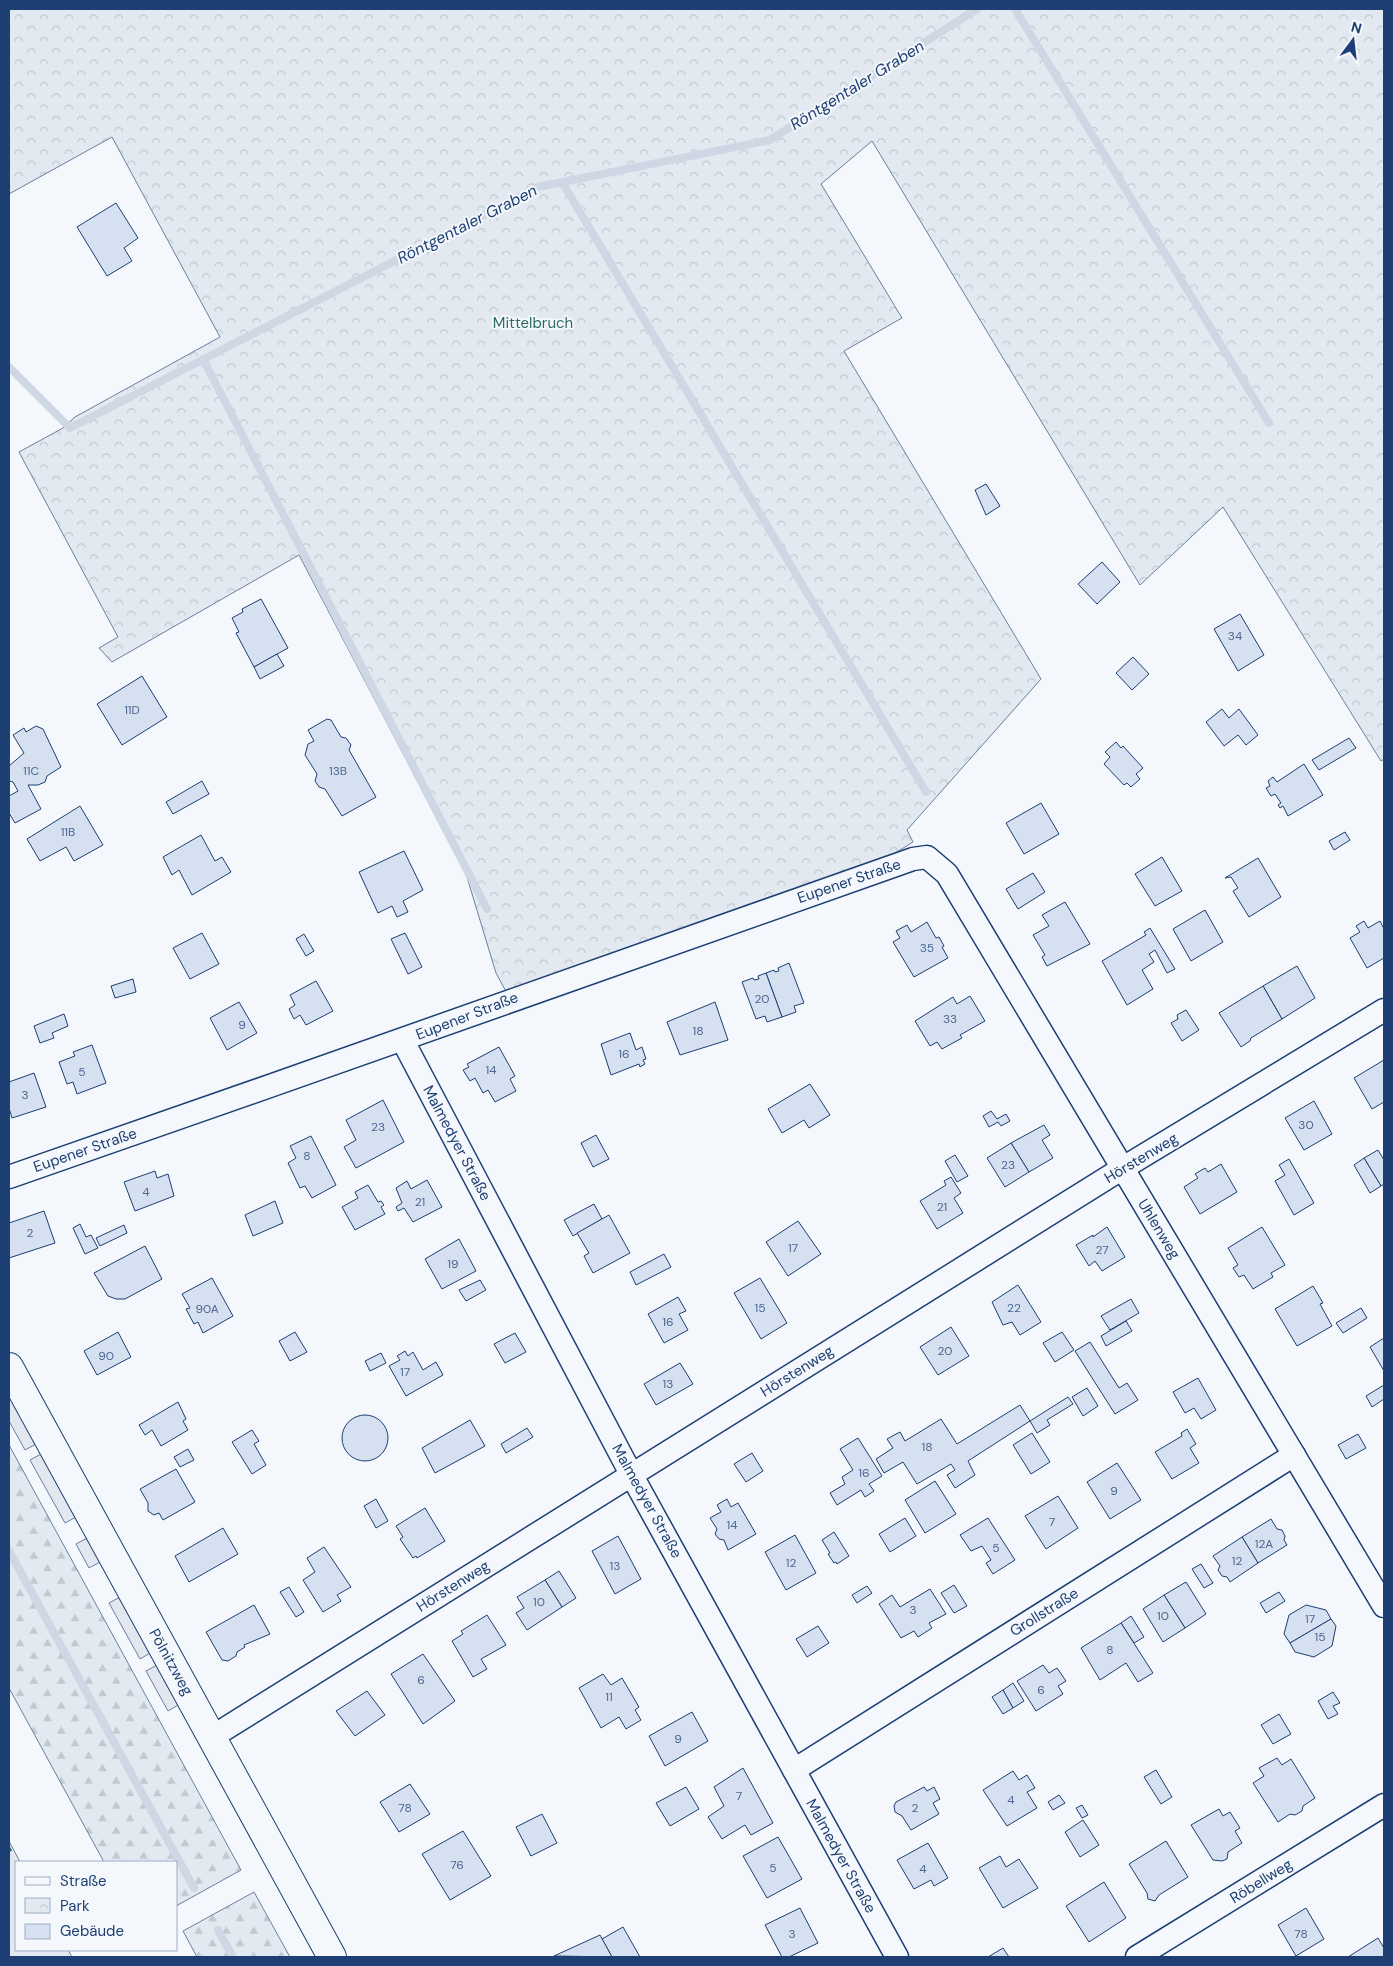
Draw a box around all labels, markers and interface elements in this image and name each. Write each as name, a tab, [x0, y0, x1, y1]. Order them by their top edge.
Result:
north arrow	[1328, 15, 1378, 65]
text: N	[1349, 17, 1364, 37]
water label: Röntgentaler Graben	[786, 35, 928, 135]
water label: Röntgentaler Graben	[393, 180, 541, 268]
park label: Mittelbruch	[493, 313, 573, 333]
house number: 34	[1228, 628, 1242, 644]
house number: 11D	[124, 702, 140, 718]
house number: 11C	[23, 763, 39, 779]
house number: 13B	[329, 763, 347, 779]
house number: 11B	[61, 824, 75, 840]
street label: Eupener Straße	[795, 854, 903, 908]
house number: 35	[920, 940, 934, 956]
street label: Eupener Straße	[413, 987, 521, 1045]
house number: 20	[754, 991, 770, 1007]
house number: 33	[943, 1011, 957, 1027]
house number: 9	[238, 1017, 246, 1033]
house number: 18	[692, 1023, 704, 1039]
house number: 16	[618, 1046, 630, 1062]
house number: 14	[485, 1062, 497, 1078]
house number: 5	[78, 1064, 86, 1080]
street label: Malmedyer Straße	[418, 1082, 496, 1204]
house number: 3	[21, 1087, 29, 1103]
house number: 30	[1298, 1117, 1314, 1133]
house number: 23	[371, 1119, 385, 1135]
street label: Eupener Straße	[31, 1123, 139, 1177]
street label: Hörstenweg	[1100, 1128, 1182, 1188]
house number: 8	[303, 1148, 311, 1164]
house number: 23	[1001, 1157, 1015, 1173]
house number: 4	[142, 1184, 150, 1200]
house number: 21	[415, 1194, 425, 1210]
street label: Uhlenweg	[1133, 1195, 1185, 1263]
house number: 21	[937, 1199, 947, 1215]
house number: 2	[27, 1225, 34, 1241]
house number: 17	[788, 1240, 798, 1256]
house number: 27	[1095, 1242, 1109, 1258]
house number: 19	[447, 1256, 459, 1272]
house number: 15	[754, 1300, 766, 1316]
house number: 22	[1007, 1300, 1021, 1316]
house number: 90A	[195, 1301, 219, 1317]
house number: 16	[662, 1314, 674, 1330]
street label: Hörstenweg	[757, 1341, 837, 1401]
house number: 20	[937, 1343, 953, 1359]
house number: 90	[98, 1348, 114, 1364]
house number: 17	[400, 1364, 410, 1380]
house number: 13	[663, 1376, 673, 1392]
house number: 18	[921, 1439, 933, 1455]
street label: Malmedyer Straße	[607, 1440, 687, 1562]
house number: 16	[858, 1465, 870, 1481]
house number: 9	[1110, 1483, 1118, 1499]
house number: 7	[1049, 1514, 1055, 1530]
house number: 14	[726, 1517, 738, 1533]
house number: 12A	[1255, 1536, 1273, 1552]
house number: 5	[992, 1540, 1000, 1556]
house number: 12	[1232, 1553, 1242, 1569]
house number: 12	[786, 1555, 796, 1571]
street label: Hörstenweg	[413, 1556, 493, 1616]
house number: 13	[610, 1558, 620, 1574]
street label: Grollstraße	[1006, 1583, 1082, 1641]
house number: 10	[533, 1594, 545, 1610]
house number: 3	[909, 1602, 917, 1618]
house number: 10	[1157, 1608, 1169, 1624]
house number: 17	[1305, 1611, 1315, 1627]
street label: Pölnitzweg	[144, 1625, 198, 1699]
house number: 15	[1314, 1629, 1326, 1645]
house number: 8	[1106, 1642, 1114, 1658]
house number: 6	[417, 1672, 425, 1688]
house number: 6	[1037, 1682, 1045, 1698]
house number: 11	[605, 1689, 613, 1705]
house number: 9	[674, 1731, 682, 1747]
house number: 7	[736, 1788, 742, 1804]
house number: 4	[1007, 1792, 1015, 1808]
street label: Malmedyer Straße	[801, 1795, 881, 1917]
house number: 78	[398, 1800, 412, 1816]
house number: 2	[912, 1800, 919, 1816]
street label: Röbellweg	[1226, 1854, 1296, 1908]
house number: 76	[450, 1857, 464, 1873]
house number: 5	[769, 1860, 777, 1876]
legend	[15, 1861, 178, 1951]
house number: 4	[919, 1861, 927, 1877]
text: Straße	[60, 1871, 107, 1891]
text: Park	[60, 1896, 90, 1916]
text: Gebäude	[60, 1921, 124, 1941]
house number: 3	[788, 1926, 796, 1942]
house number: 78	[1294, 1926, 1308, 1942]

